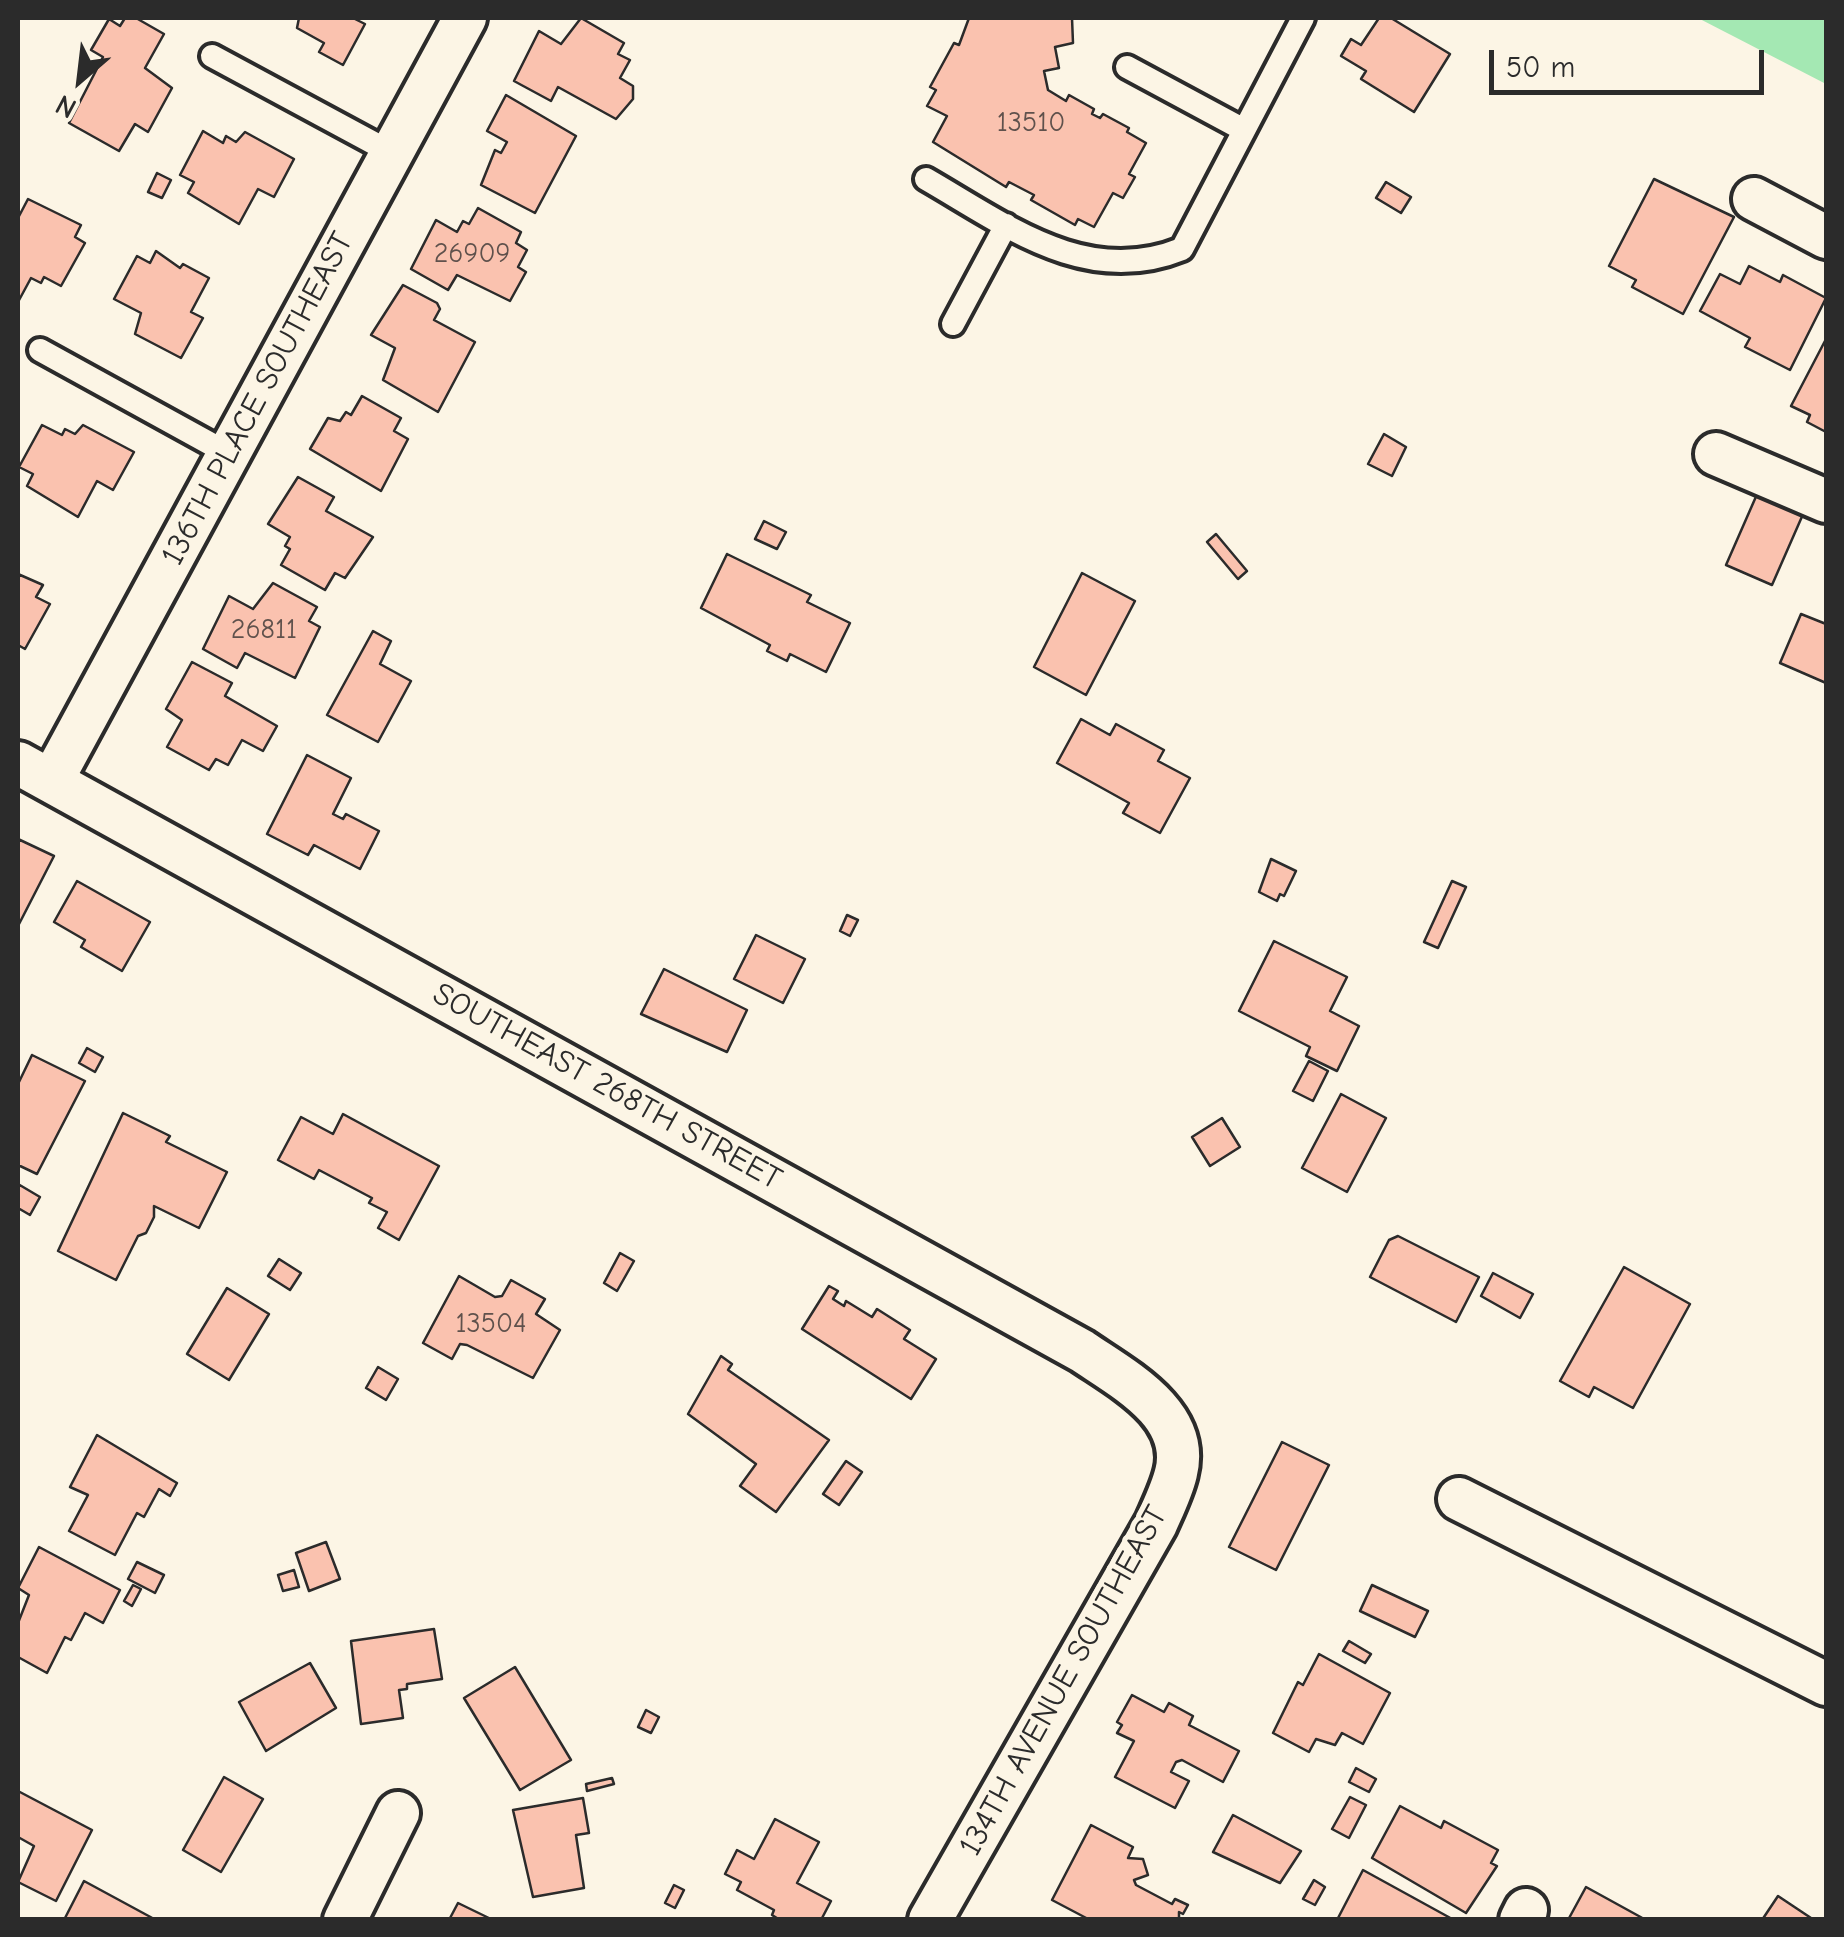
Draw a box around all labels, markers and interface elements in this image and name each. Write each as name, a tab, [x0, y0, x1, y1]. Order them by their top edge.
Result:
north arrow	[30, 30, 130, 130]
scale bar	[1494, 30, 1769, 92]
text: 50 m	[1506, 50, 1575, 85]
text: N	[50, 88, 81, 125]
house number: 13510	[997, 106, 1065, 140]
street label: 136TH PLACE SOUTHEAST	[154, 226, 362, 572]
house number: 26909	[434, 237, 510, 271]
house number: 26811	[231, 613, 297, 647]
street label: SOUTHEAST 268TH STREET	[426, 975, 788, 1199]
house number: 13504	[455, 1307, 527, 1341]
street label: 134TH AVENUE SOUTHEAST	[952, 1499, 1176, 1863]

